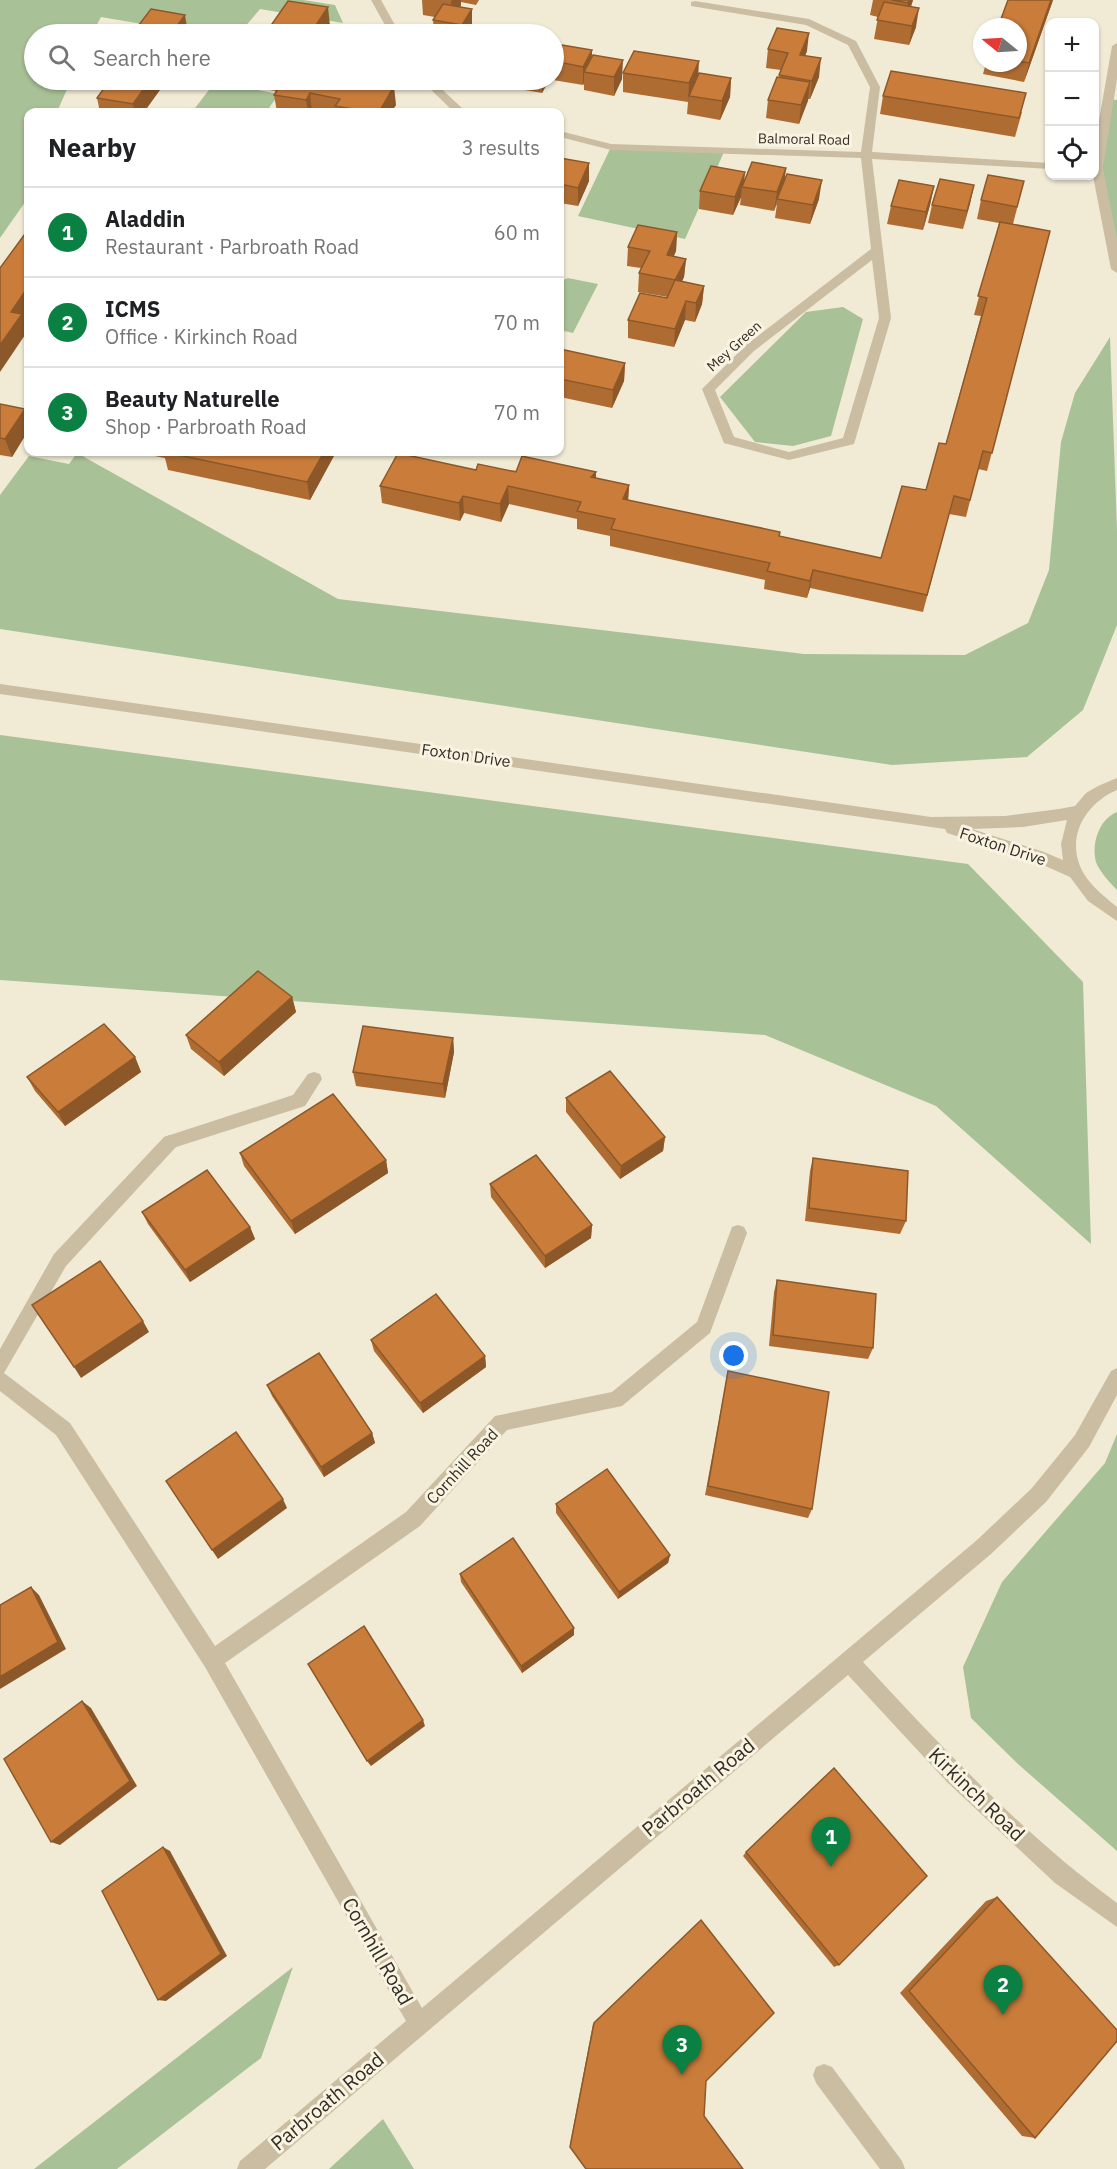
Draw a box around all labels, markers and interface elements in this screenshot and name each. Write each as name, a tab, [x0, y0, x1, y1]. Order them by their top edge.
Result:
north arrow	[973, 18, 1027, 72]
map controls	[1045, 18, 1099, 180]
button: +	[1045, 18, 1099, 72]
search box	[24, 24, 564, 90]
icon: search	[45, 41, 78, 74]
text: Search here	[93, 43, 211, 72]
button: −	[1045, 72, 1099, 126]
button: locate	[1045, 126, 1099, 180]
street label: Balmoral Road	[758, 129, 850, 149]
text: Nearby	[48, 130, 136, 164]
text: 3 results	[462, 134, 540, 161]
text: Aladdin	[105, 204, 185, 233]
text: 1	[62, 219, 74, 246]
text: 60 m	[494, 219, 540, 246]
text: Restaurant · Parbroath Road	[105, 233, 359, 260]
text: ICMS	[105, 294, 161, 323]
text: 2	[62, 309, 74, 336]
text: 70 m	[494, 309, 540, 336]
street label: Mey Green	[703, 317, 765, 375]
text: Office · Kirkinch Road	[105, 323, 298, 350]
text: Beauty Naturelle	[105, 384, 280, 413]
text: 3	[62, 399, 74, 426]
text: 70 m	[494, 399, 540, 426]
text: Shop · Parbroath Road	[105, 413, 306, 440]
street label: Foxton Drive	[420, 739, 512, 771]
street label: Foxton Drive	[957, 823, 1049, 869]
your location	[719, 1341, 748, 1370]
street label: Cornhill Road	[422, 1424, 502, 1508]
street label: Parbroath Road	[636, 1732, 760, 1842]
street label: Kirkinch Road	[923, 1741, 1031, 1847]
pin: 1	[812, 1818, 850, 1867]
street label: Cornhill Road	[336, 1892, 420, 2010]
pin: 2	[984, 1966, 1022, 2015]
pin: 3	[662, 2026, 702, 2075]
street label: Parbroath Road	[265, 2046, 389, 2156]

